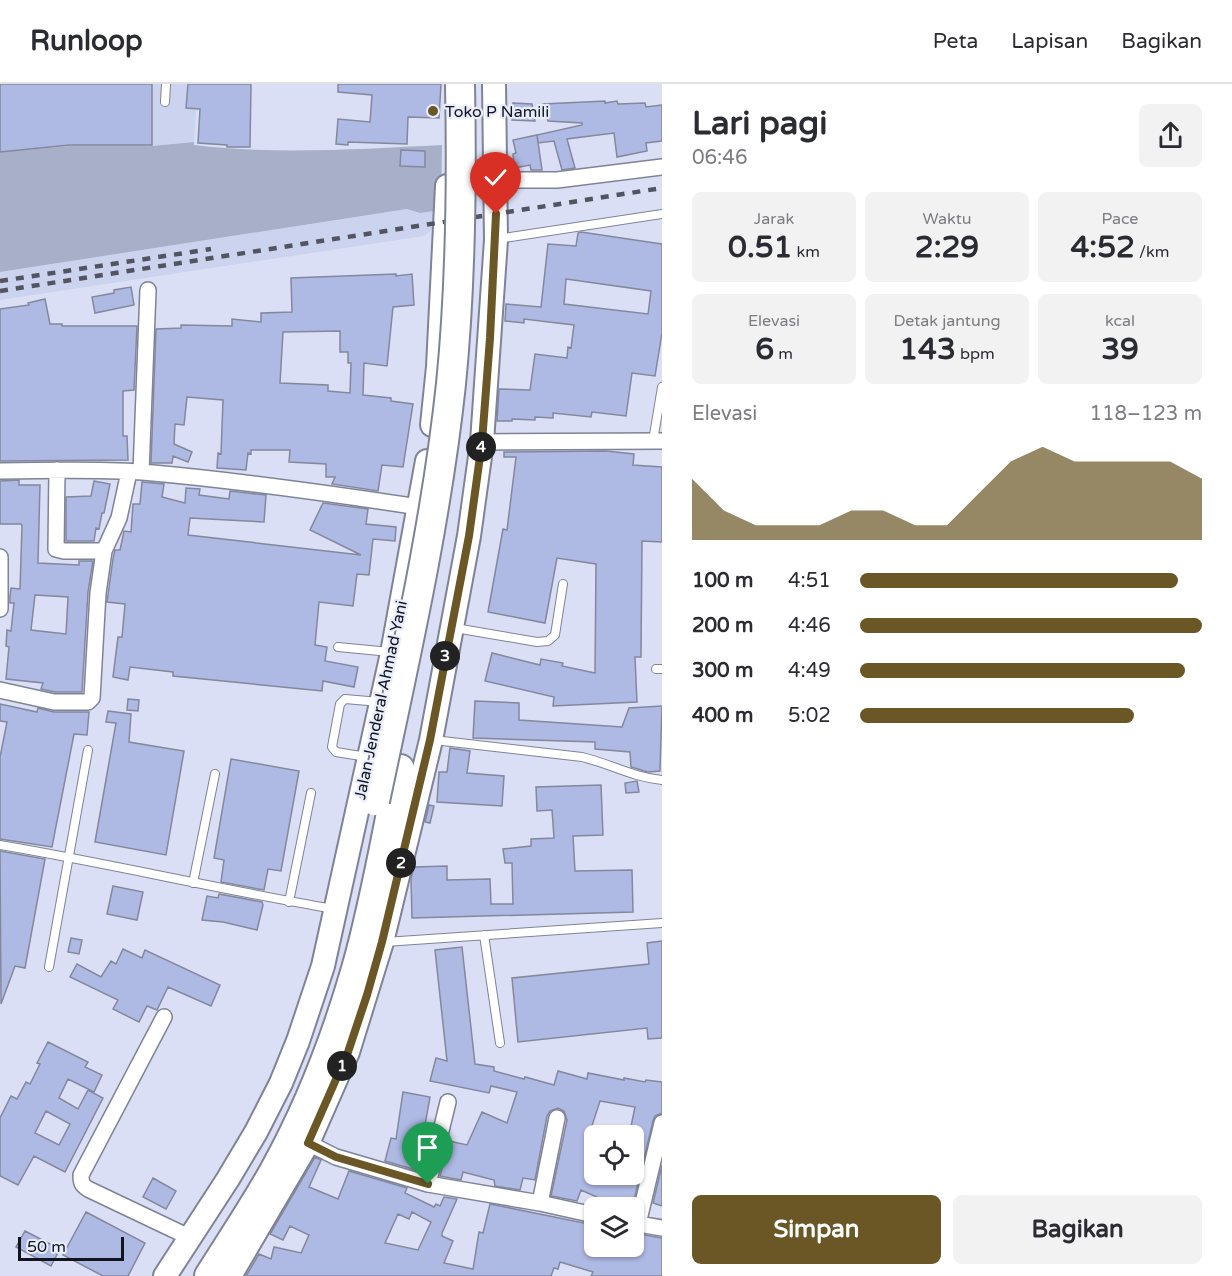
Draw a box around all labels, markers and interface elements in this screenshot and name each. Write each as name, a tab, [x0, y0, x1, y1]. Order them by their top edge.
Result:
text: Runloop	[30, 24, 143, 58]
text: Peta	[933, 29, 978, 54]
text: Lapisan	[1011, 29, 1088, 54]
text: Bagikan	[1121, 29, 1202, 54]
place label: Toko P Namili	[445, 102, 549, 122]
marker: Toko P Namili	[426, 104, 440, 118]
text: Lari pagi	[692, 104, 827, 143]
button: share	[1139, 104, 1202, 167]
text: 06:46	[692, 146, 747, 170]
pin	[470, 152, 521, 214]
icon: check	[479, 161, 512, 194]
text: Jarak	[754, 209, 794, 229]
text: Waktu	[922, 209, 972, 229]
text: Pace	[1102, 209, 1138, 229]
text: 0.51	[728, 229, 792, 266]
text: 2:29	[915, 229, 979, 266]
text: 4:52	[1071, 229, 1135, 266]
text: km	[792, 242, 820, 262]
text: /km	[1135, 242, 1169, 262]
text: Elevasi	[748, 311, 800, 331]
text: Detak jantung	[893, 311, 1001, 331]
text: kcal	[1105, 311, 1135, 331]
text: 6	[755, 331, 774, 368]
text: 143	[899, 331, 956, 368]
text: 39	[1101, 331, 1139, 368]
text: m	[774, 344, 793, 364]
text: bpm	[956, 344, 995, 364]
text: Elevasi	[692, 402, 757, 426]
text: 118–123 m	[1089, 402, 1202, 426]
pin: 4	[466, 432, 496, 462]
text: 4	[476, 437, 486, 457]
text: 100 m	[692, 569, 753, 593]
text: 4:51	[788, 569, 831, 593]
street label: Jalan Jenderal Ahmad Yani	[350, 599, 412, 802]
text: 200 m	[692, 614, 753, 638]
text: 4:46	[788, 614, 831, 638]
pin: 3	[430, 641, 460, 671]
text: 3	[440, 646, 450, 666]
text: 300 m	[692, 659, 753, 683]
text: 4:49	[788, 659, 831, 683]
text: 400 m	[692, 704, 753, 728]
text: 5:02	[788, 704, 831, 728]
pin: 2	[386, 848, 416, 878]
text: 2	[396, 853, 406, 873]
pin: 1	[327, 1051, 357, 1081]
text: 1	[337, 1056, 347, 1076]
pin	[402, 1122, 453, 1184]
map controls	[584, 1125, 644, 1257]
button: locate	[584, 1125, 644, 1185]
icon: arrive	[411, 1131, 444, 1164]
button: Simpan	[692, 1195, 941, 1264]
button: Bagikan	[953, 1195, 1202, 1264]
button: layers	[584, 1197, 644, 1257]
scale bar	[18, 1234, 124, 1262]
text: 50 m	[27, 1237, 66, 1257]

